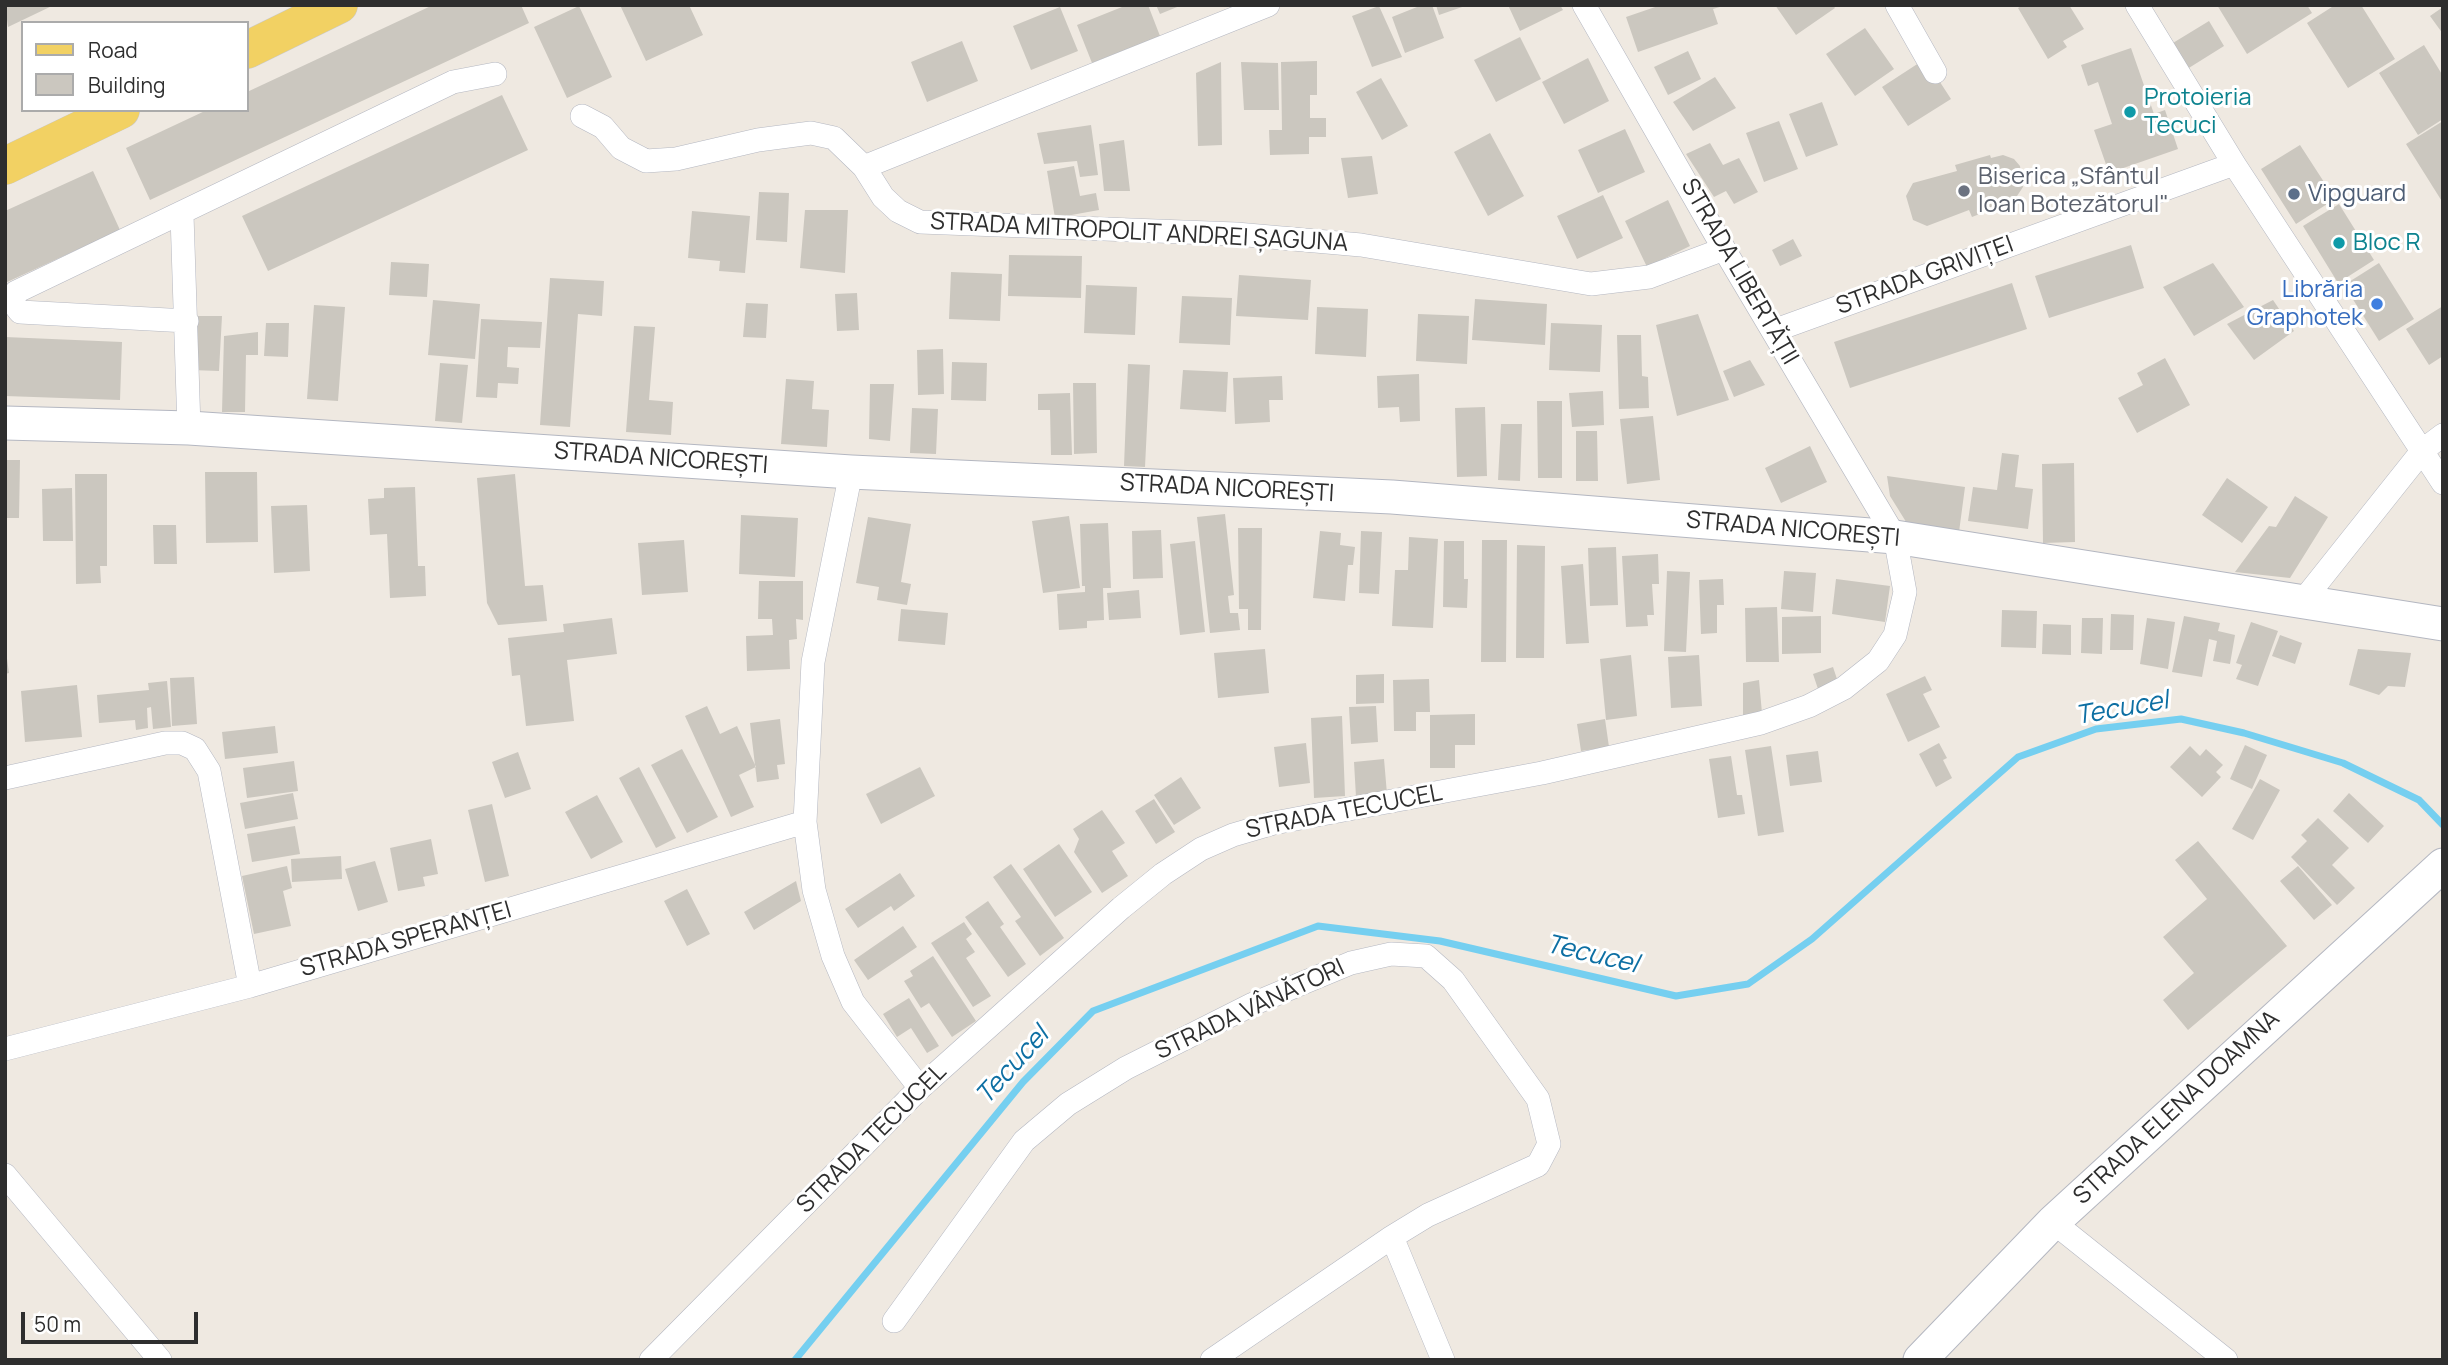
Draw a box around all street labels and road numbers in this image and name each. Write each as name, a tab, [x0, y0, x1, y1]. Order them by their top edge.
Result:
street label: STRADA LIBERTĂȚII	[1674, 174, 1804, 370]
street label: STRADA MITROPOLIT ANDREI ȘAGUNA	[929, 208, 1349, 258]
street label: STRADA GRIVIȚEI	[1832, 231, 2018, 321]
street label: STRADA NICOREȘTI	[553, 437, 769, 481]
street label: STRADA NICOREȘTI	[1119, 469, 1335, 509]
street label: STRADA NICOREȘTI	[1685, 506, 1901, 554]
street label: STRADA TECUCEL	[1243, 779, 1445, 845]
street label: STRADA SPERANȚEI	[297, 896, 515, 984]
street label: STRADA VÂNĂTORI	[1151, 953, 1349, 1067]
street label: STRADA ELENA DOAMNA	[2068, 1005, 2286, 1211]
street label: STRADA TECUCEL	[791, 1058, 953, 1220]

